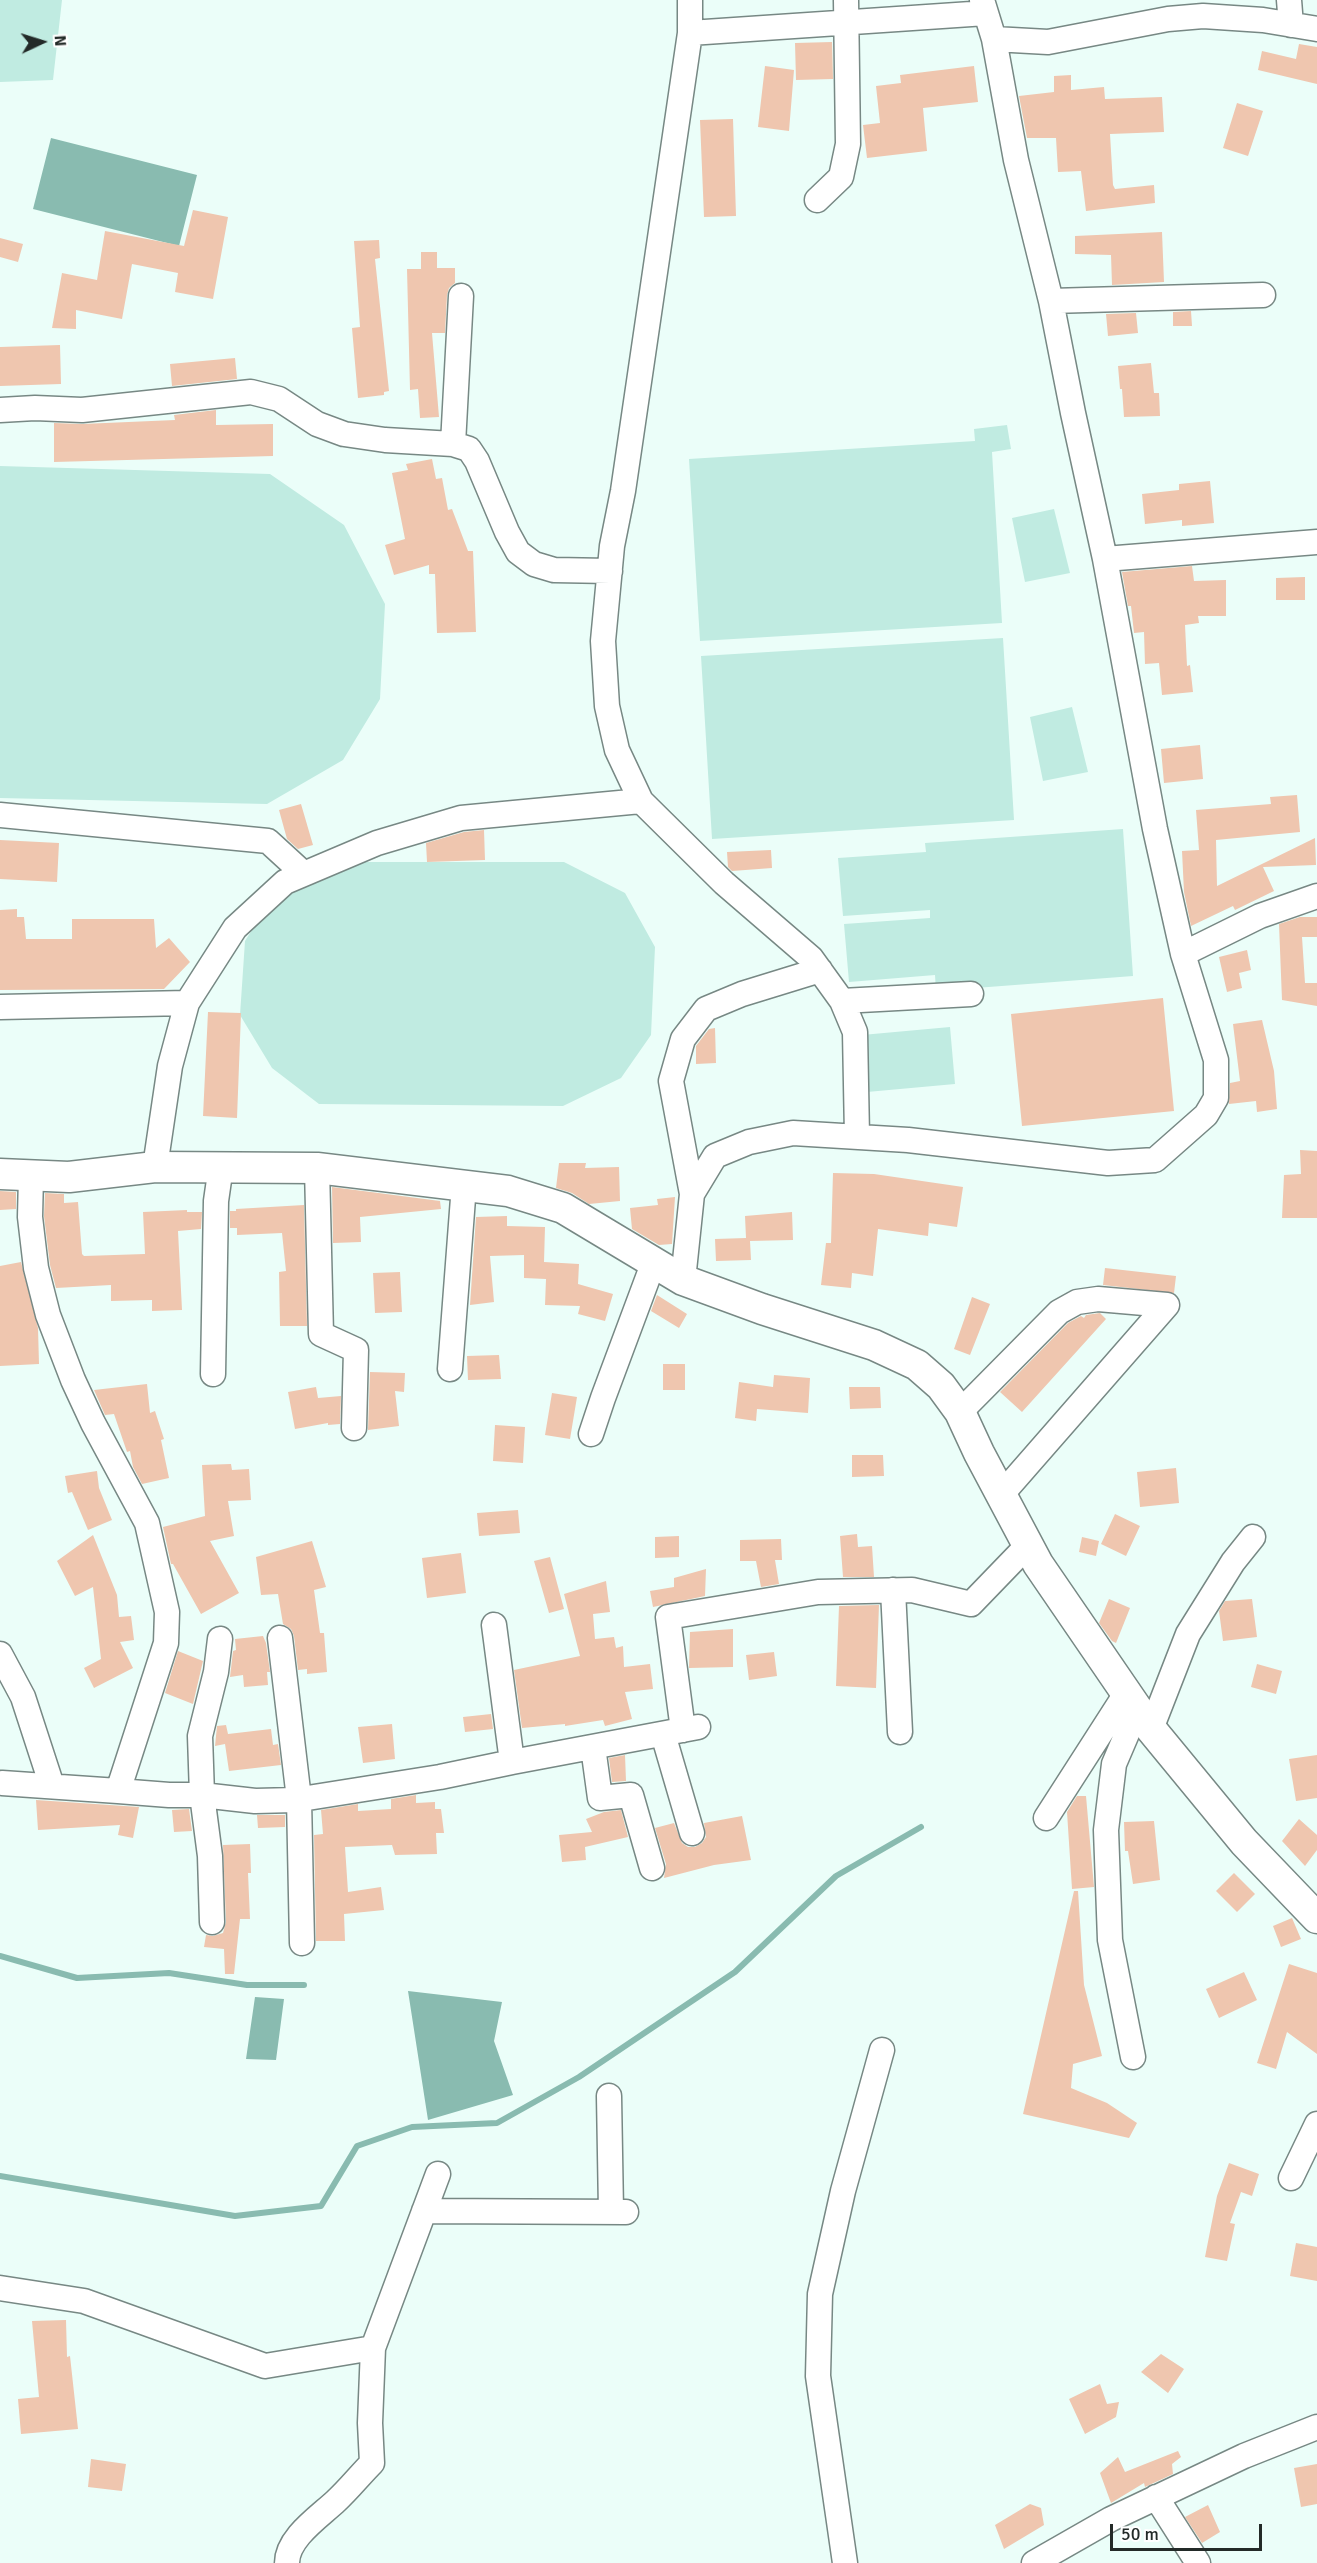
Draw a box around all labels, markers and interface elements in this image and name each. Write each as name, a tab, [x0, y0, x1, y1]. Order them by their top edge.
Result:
north arrow	[12, 12, 72, 72]
text: N	[50, 34, 70, 47]
scale bar	[1113, 2512, 1264, 2550]
text: 50 m	[1121, 2523, 1159, 2545]

